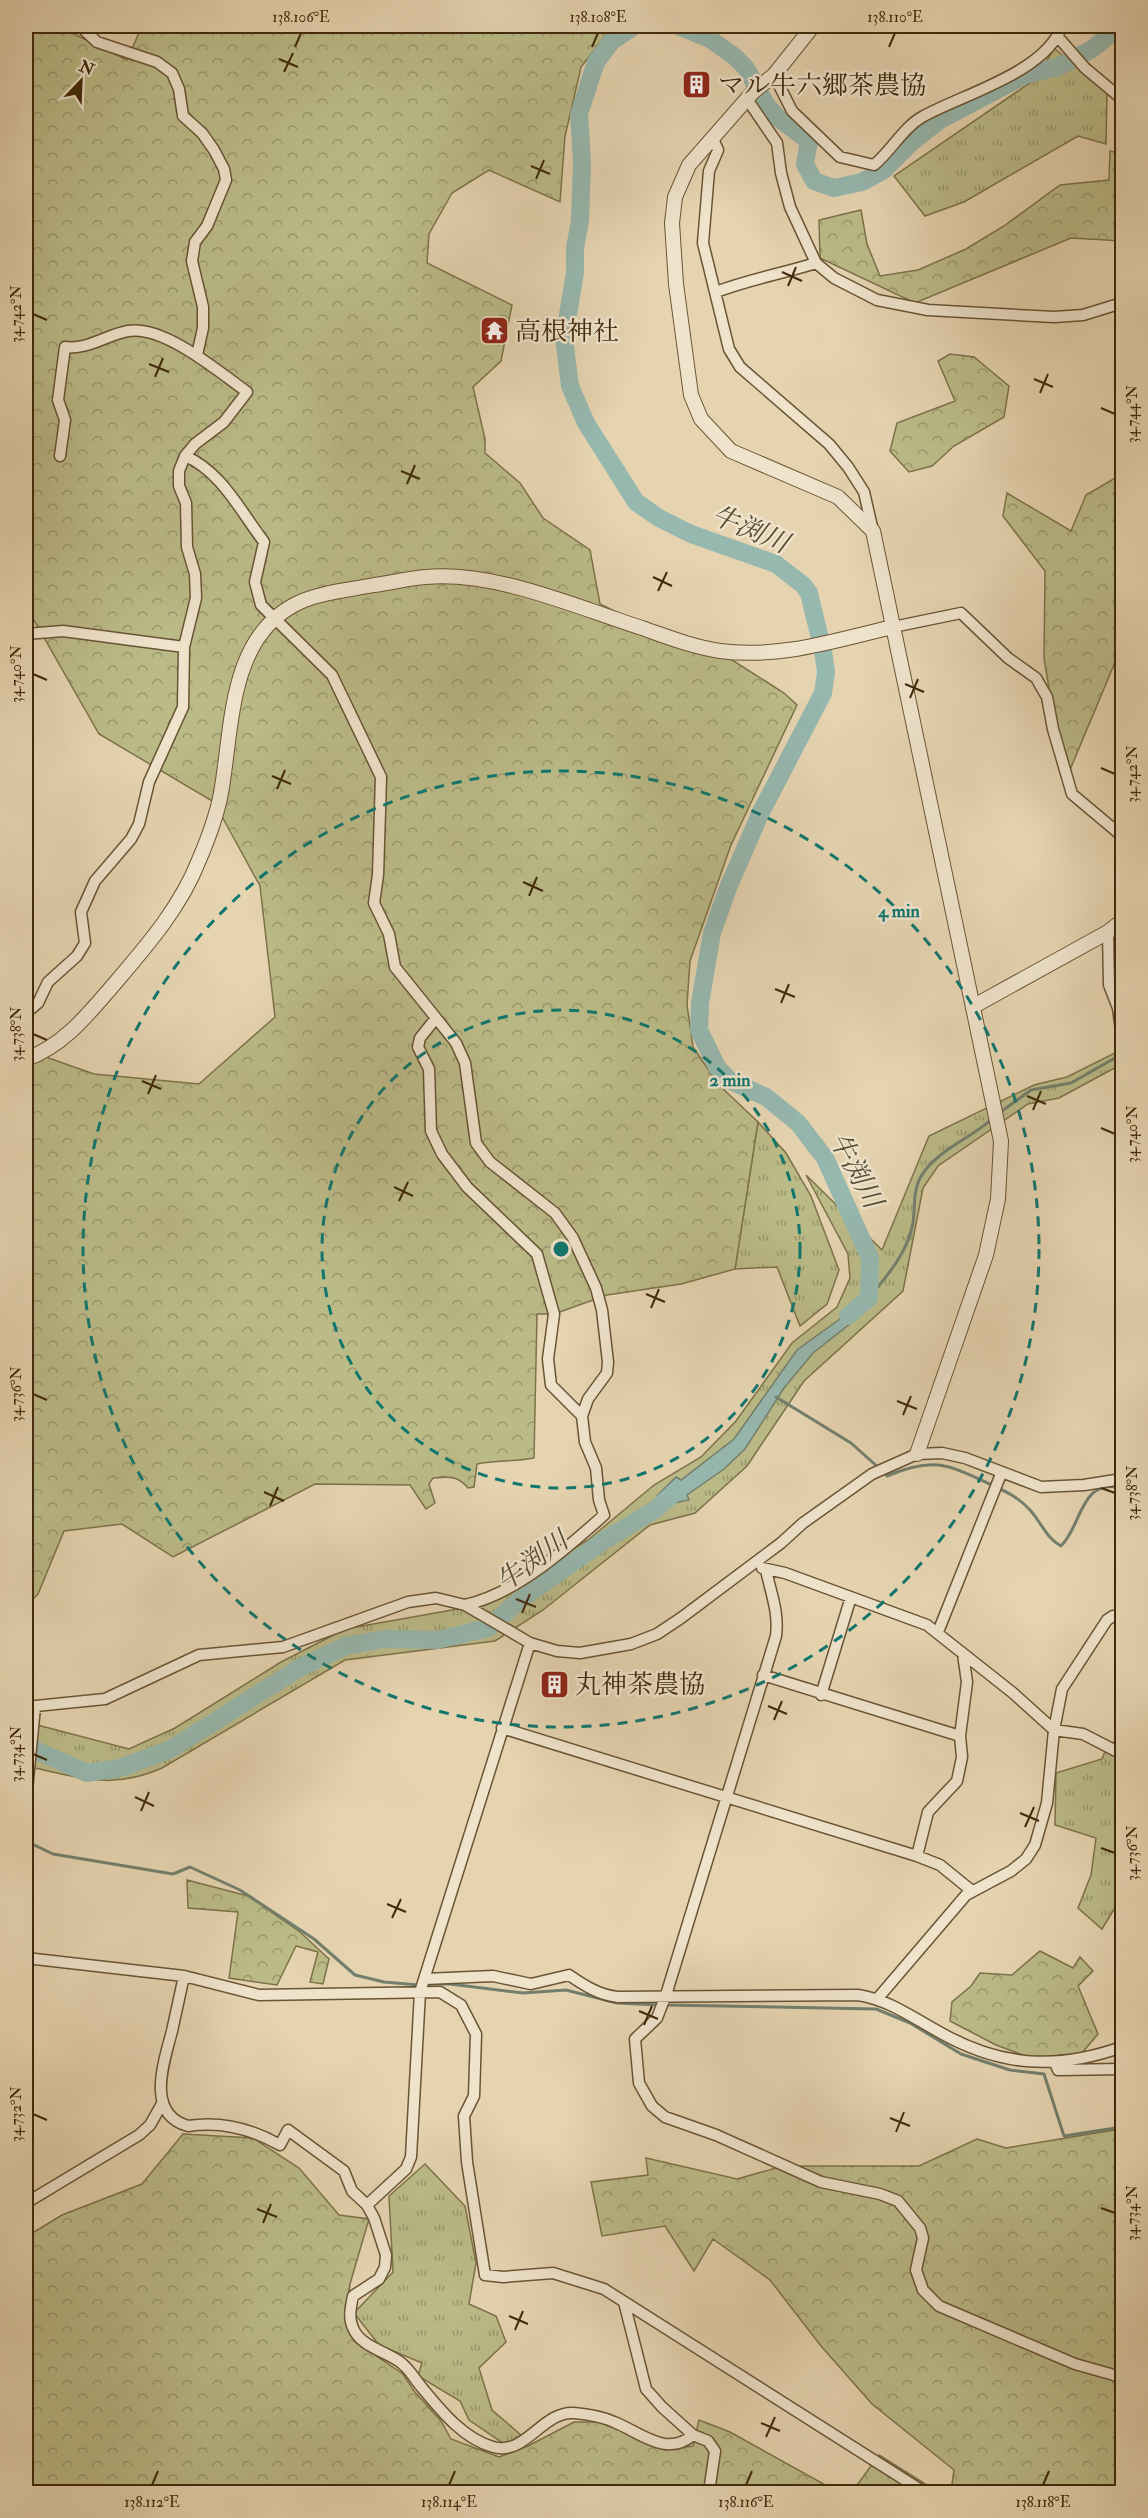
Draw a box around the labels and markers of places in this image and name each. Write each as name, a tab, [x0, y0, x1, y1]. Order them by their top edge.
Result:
building icon: マル牛六郷茶農協	[681, 69, 713, 101]
place label: マル牛六郷茶農協	[718, 70, 926, 102]
temple icon: 高根神社	[478, 315, 510, 347]
place label: 高根神社	[515, 316, 619, 348]
centre of rings	[551, 1239, 571, 1259]
building icon: 丸神茶農協	[538, 1668, 570, 1700]
place label: 丸神茶農協	[575, 1669, 705, 1701]

